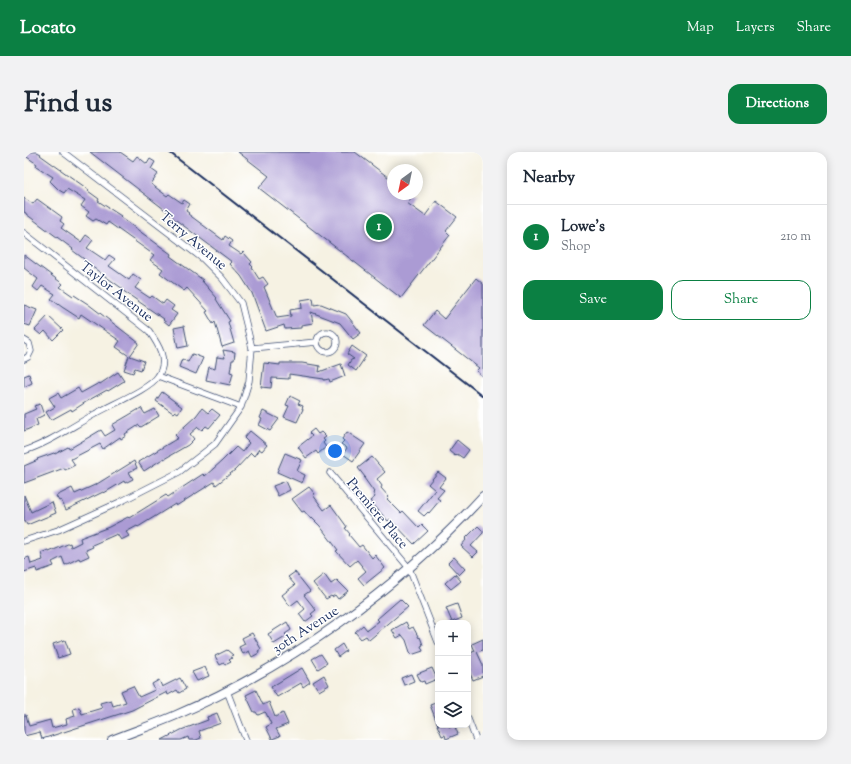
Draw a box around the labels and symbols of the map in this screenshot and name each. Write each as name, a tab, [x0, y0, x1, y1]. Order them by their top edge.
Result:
north arrow	[387, 164, 423, 200]
street label: Terry Avenue	[155, 207, 231, 276]
pin: 1	[366, 212, 392, 242]
street label: Taylor Avenue	[75, 258, 157, 328]
your location	[325, 441, 345, 461]
street label: Premiere Place	[341, 474, 412, 554]
street label: 30th Avenue	[269, 602, 343, 660]

